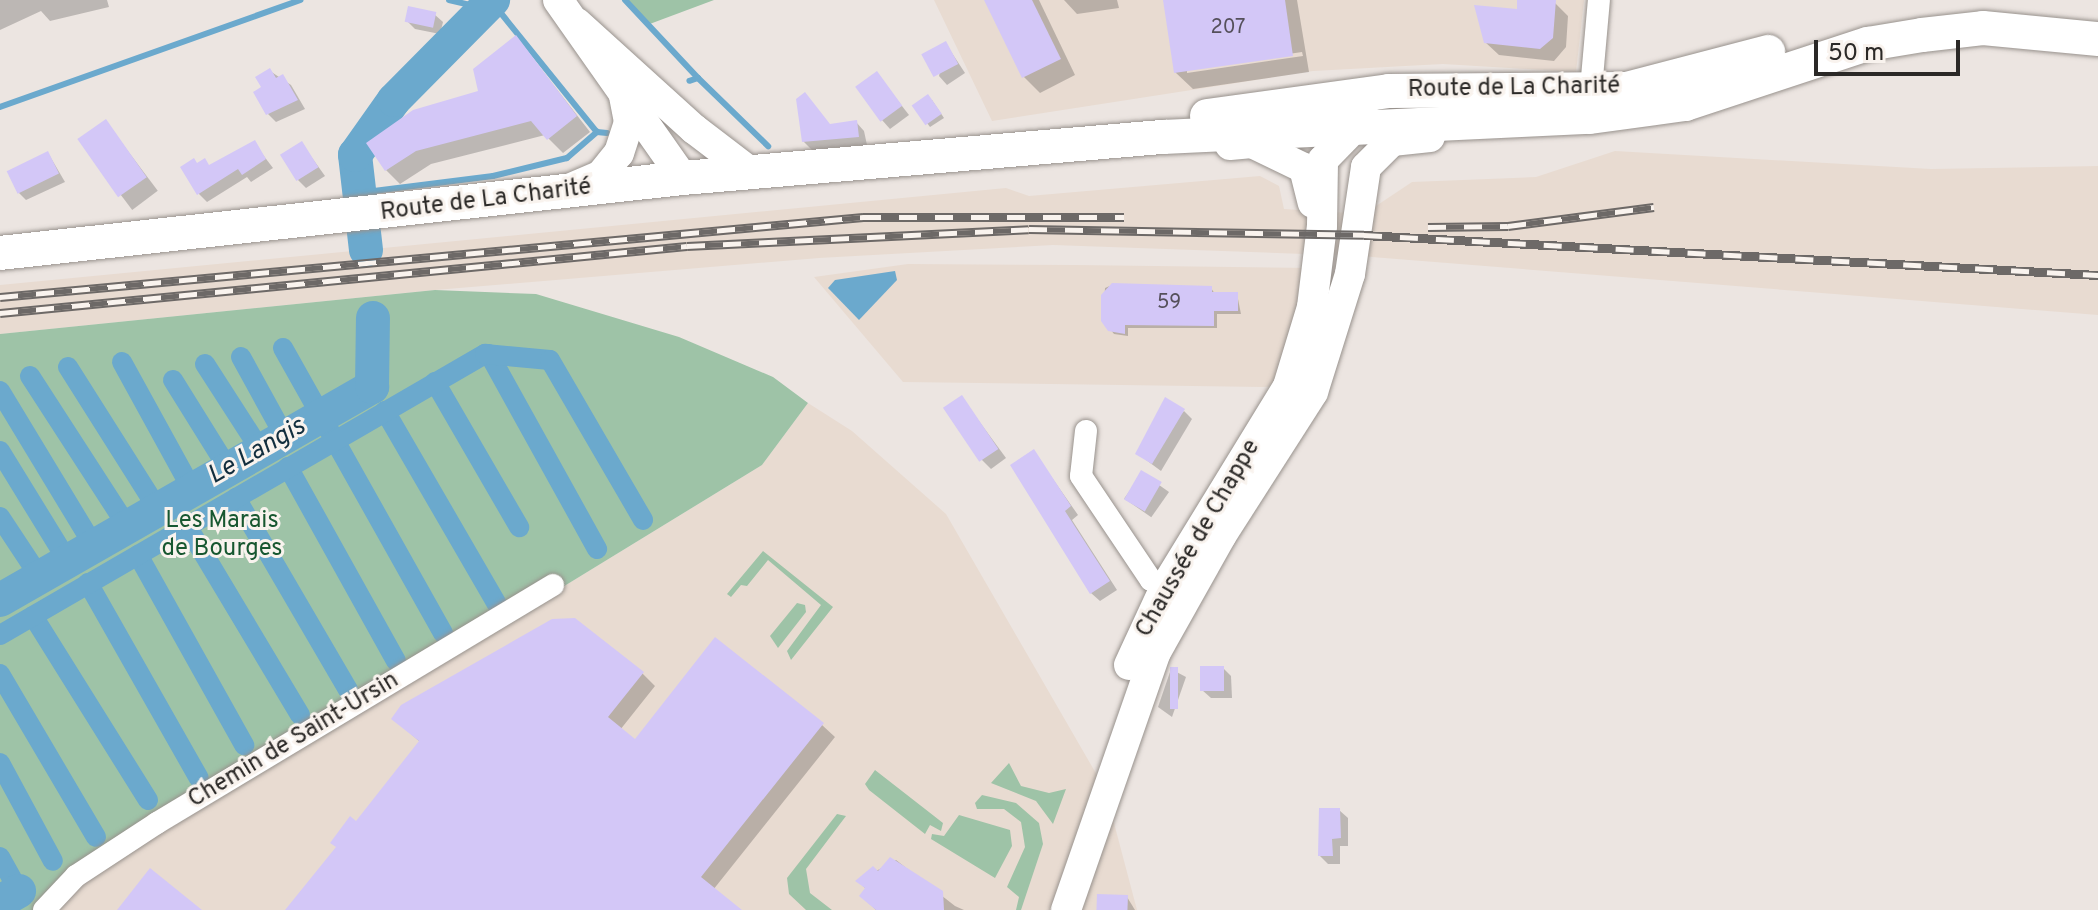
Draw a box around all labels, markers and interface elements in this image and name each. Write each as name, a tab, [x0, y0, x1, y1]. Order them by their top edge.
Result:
house number: 207	[1211, 16, 1245, 40]
scale bar	[1818, 24, 1964, 74]
text: 50 m	[1828, 39, 1884, 69]
street label: Route de La Charité	[1408, 73, 1620, 105]
street label: Route de La Charité	[379, 174, 593, 228]
house number: 59	[1157, 291, 1181, 315]
water label: Le Langis	[203, 412, 311, 492]
street label: Chaussée de Chappe	[1131, 435, 1267, 643]
park label: Les Marais de Bourges	[161, 508, 283, 564]
street label: Chemin de Saint-Ursin	[184, 667, 404, 815]

